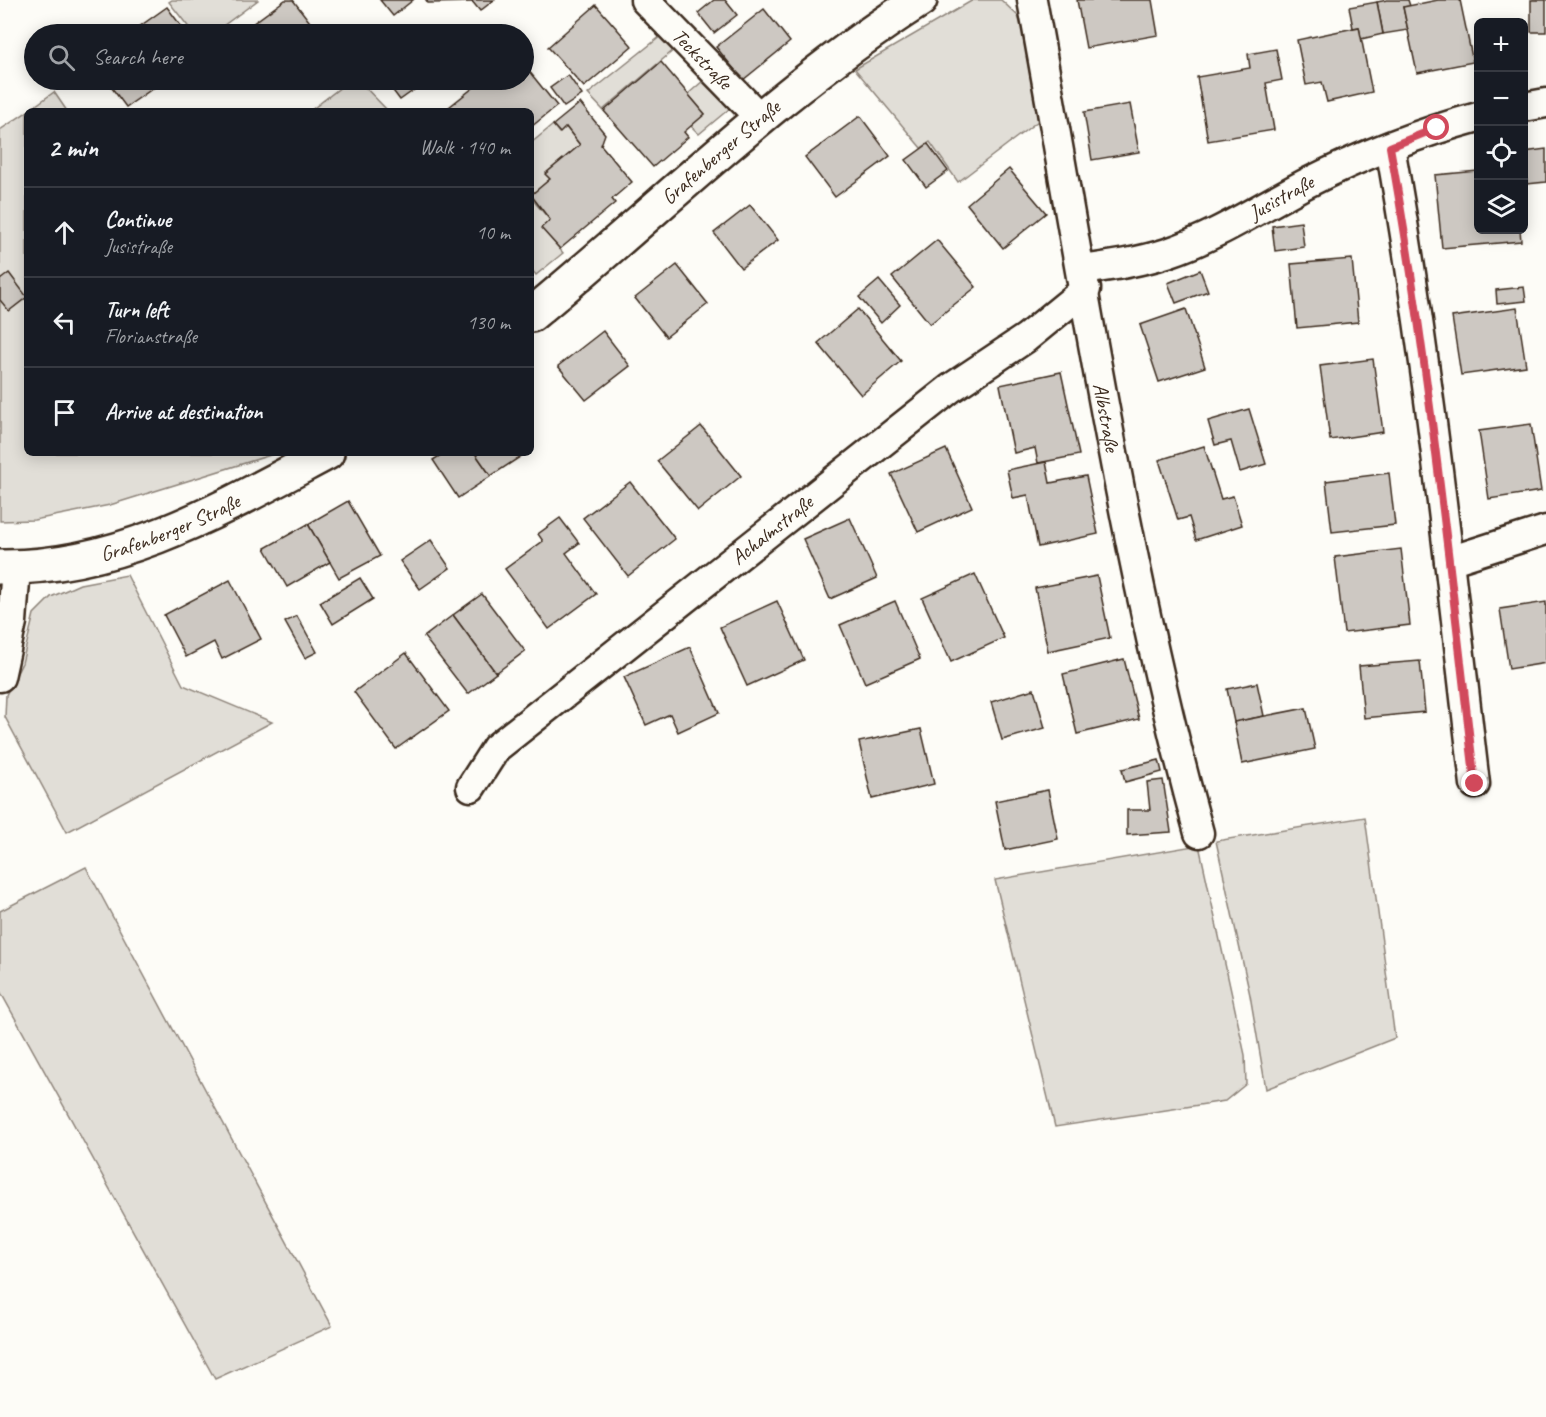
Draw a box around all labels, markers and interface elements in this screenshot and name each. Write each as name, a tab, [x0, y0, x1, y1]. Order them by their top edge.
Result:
map controls	[1474, 18, 1528, 234]
button: +	[1474, 18, 1528, 72]
street label: Teckstraße	[667, 23, 739, 96]
search box	[24, 24, 534, 90]
icon: search	[45, 41, 78, 74]
text: Search here	[93, 43, 183, 71]
button: −	[1474, 72, 1528, 126]
street label: Grafenberger Straße	[656, 93, 787, 210]
route start	[1423, 114, 1449, 140]
button: locate	[1474, 126, 1528, 180]
text: 2 min	[48, 131, 98, 164]
text: Walk · 140 m	[420, 135, 510, 160]
street label: Jusistraße	[1243, 168, 1320, 226]
button: layers	[1474, 180, 1528, 234]
text: Continue	[105, 206, 171, 234]
icon: ahead	[48, 216, 81, 249]
text: 10 m	[476, 220, 510, 245]
text: Jusistraße	[105, 234, 172, 259]
text: Turn left	[105, 296, 169, 324]
icon: left	[48, 306, 81, 339]
text: 130 m	[467, 310, 510, 335]
text: Florianstraße	[105, 324, 197, 349]
street label: Albstraße	[1087, 381, 1126, 456]
icon: arrive	[48, 396, 81, 429]
text: Arrive at destination	[105, 398, 262, 426]
street label: Grafenberger Straße	[97, 487, 246, 567]
street label: Achalmstraße	[726, 488, 820, 570]
route end	[1461, 770, 1487, 796]

